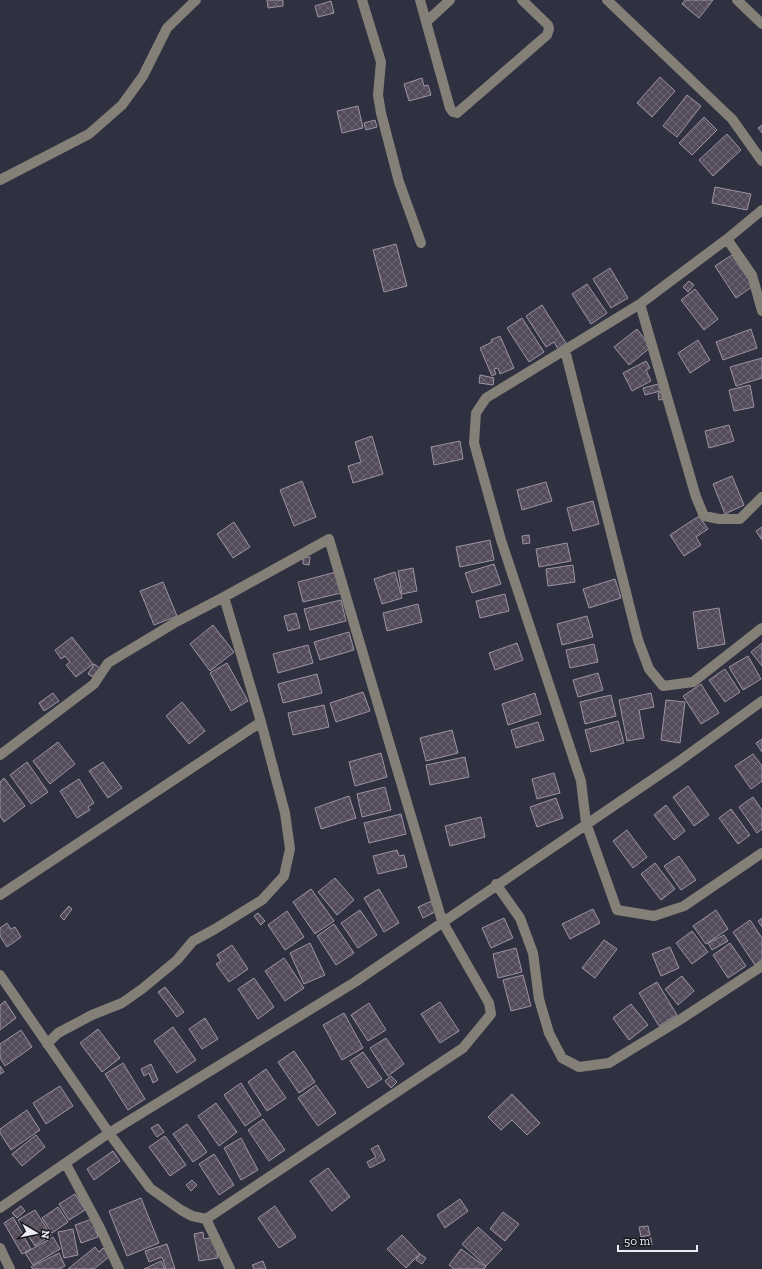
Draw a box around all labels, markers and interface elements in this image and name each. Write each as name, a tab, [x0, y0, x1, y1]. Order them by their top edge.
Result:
north arrow	[16, 1213, 56, 1253]
scale bar	[618, 1227, 697, 1253]
text: N	[38, 1229, 52, 1240]
text: 50 m	[624, 1234, 651, 1248]

